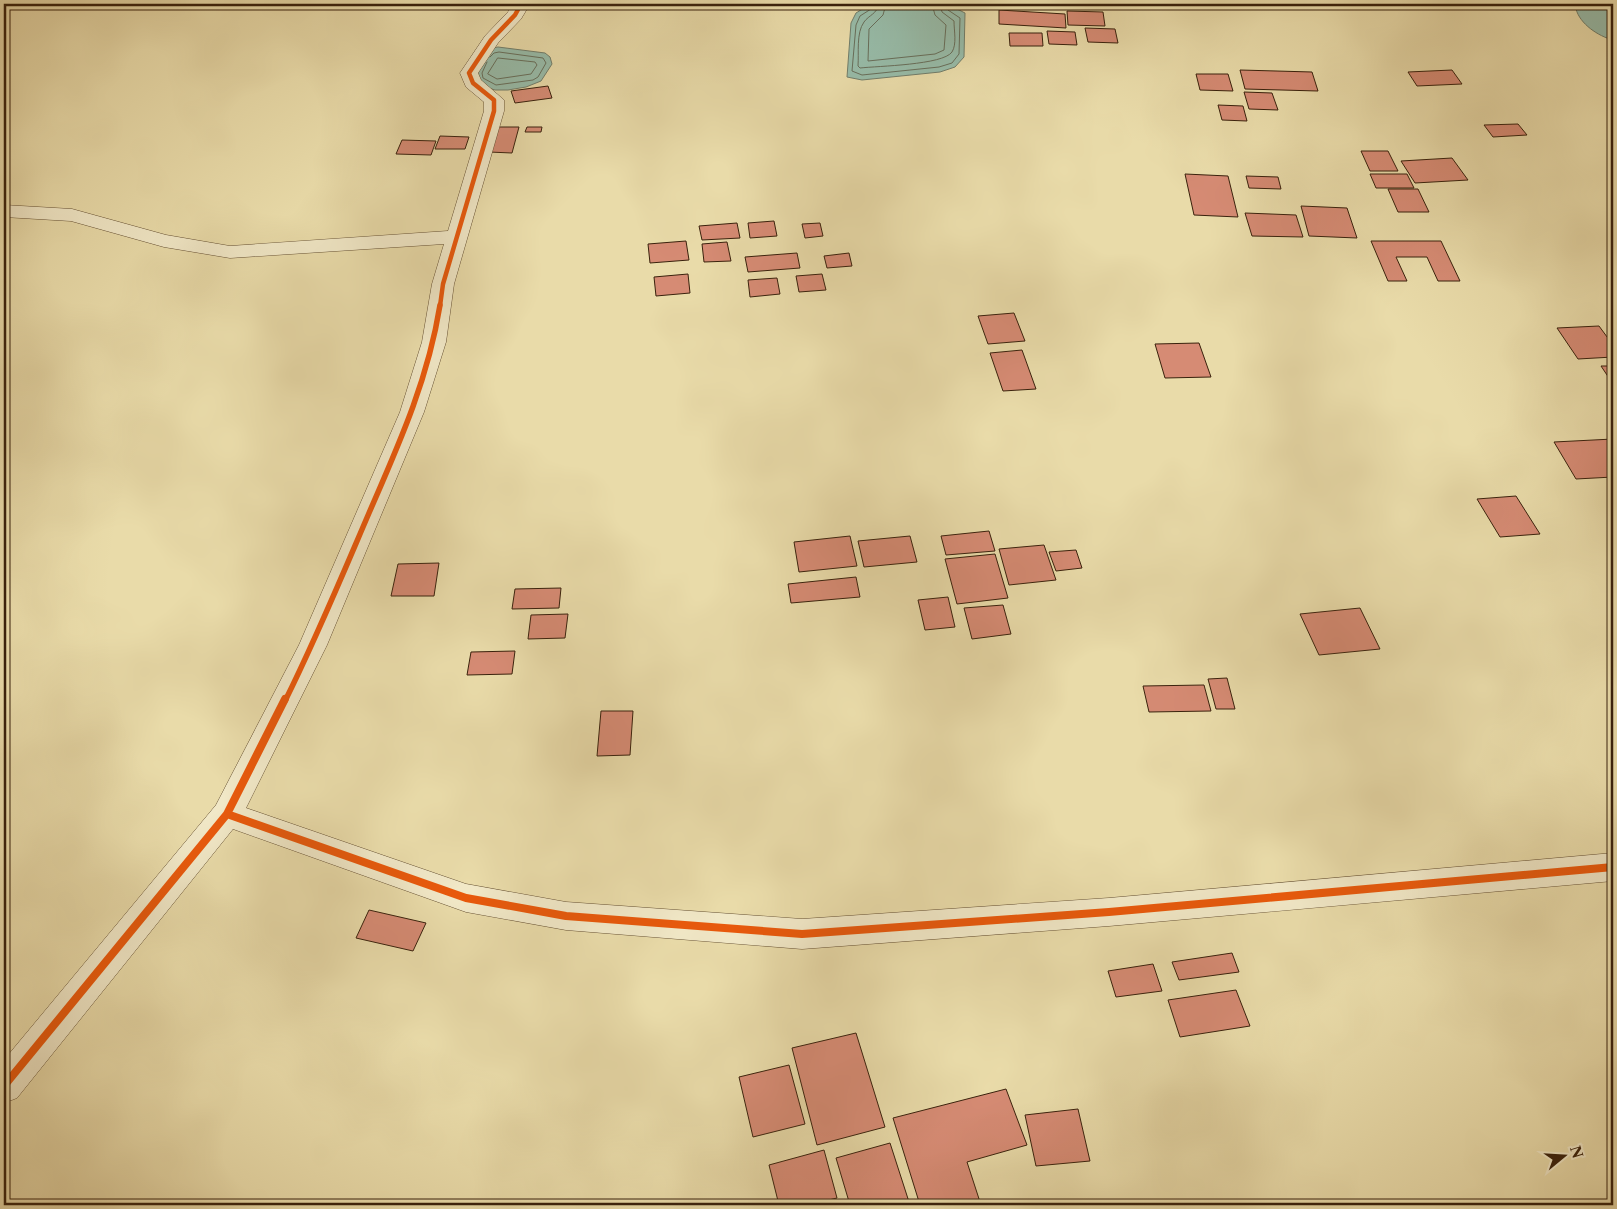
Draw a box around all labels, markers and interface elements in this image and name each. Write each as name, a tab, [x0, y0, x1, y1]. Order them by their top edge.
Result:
north arrow	[1540, 1132, 1590, 1182]
text: N	[1566, 1143, 1587, 1161]

